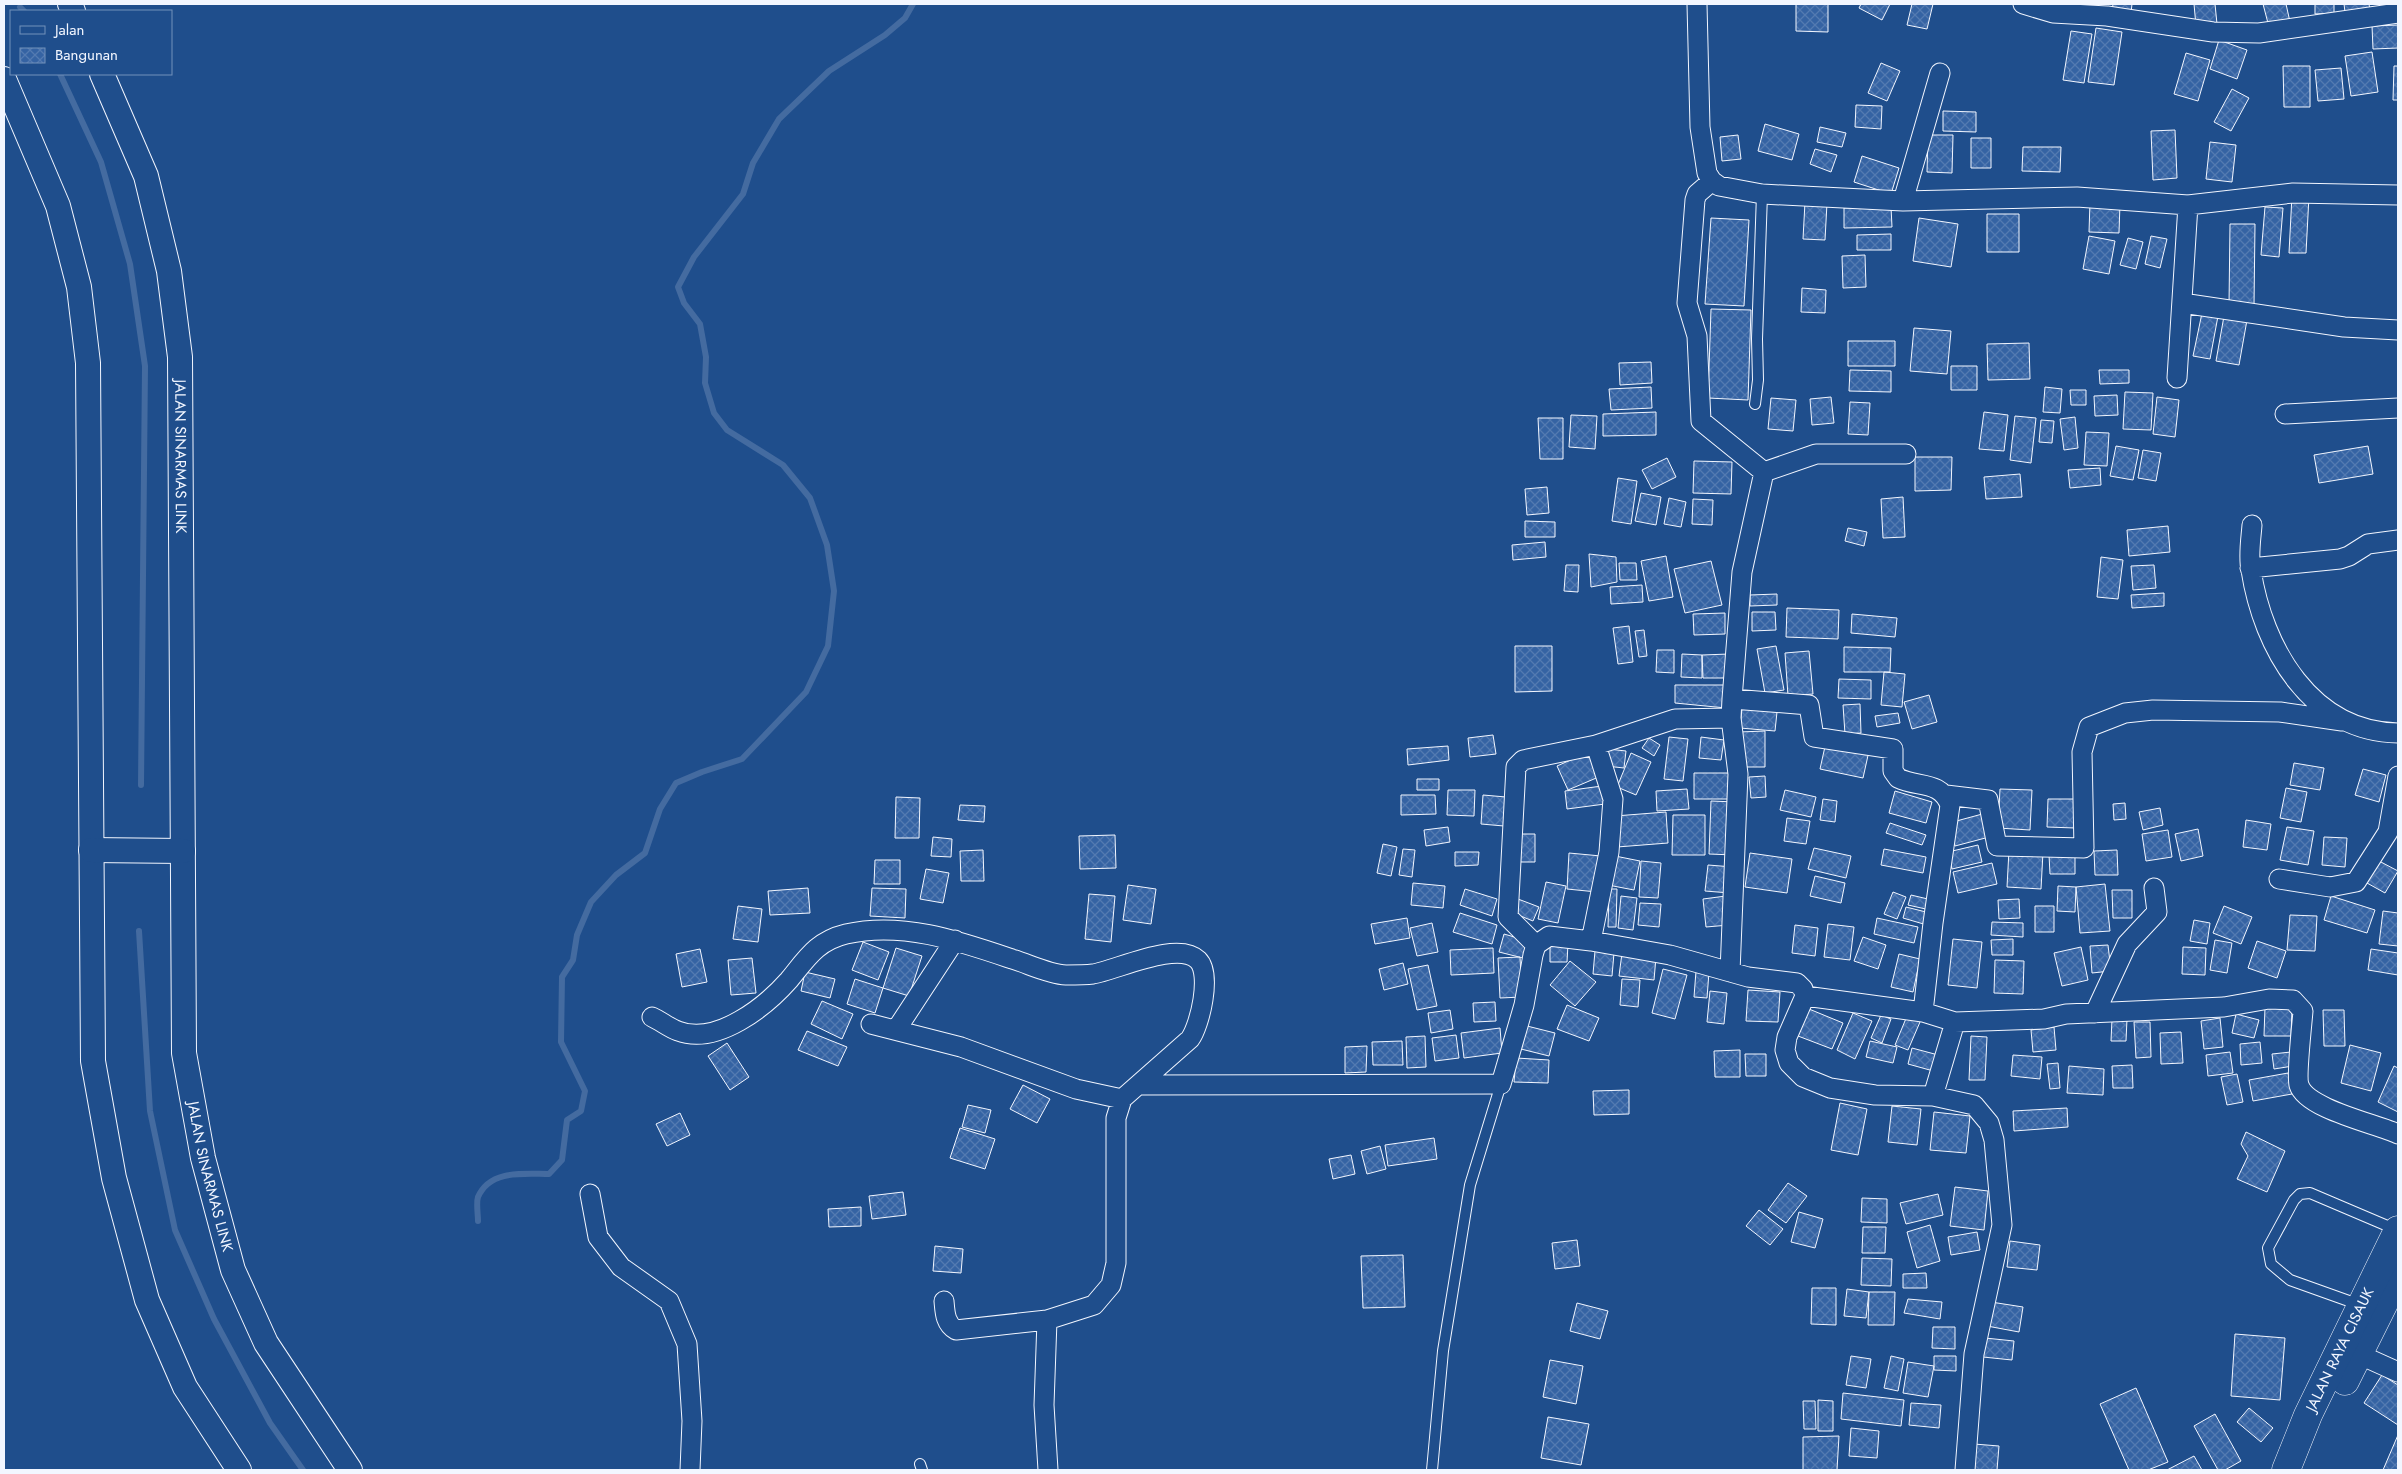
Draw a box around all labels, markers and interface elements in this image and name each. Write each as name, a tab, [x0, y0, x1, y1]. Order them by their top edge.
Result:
legend	[10, 10, 172, 75]
text: Jalan	[53, 19, 84, 41]
text: Bangunan	[55, 44, 118, 66]
street label: JALAN SINARMAS LINK	[169, 377, 192, 534]
street label: JALAN SINARMAS LINK	[182, 1098, 239, 1255]
street label: JALAN RAYA CISAUK	[2299, 1283, 2380, 1417]

